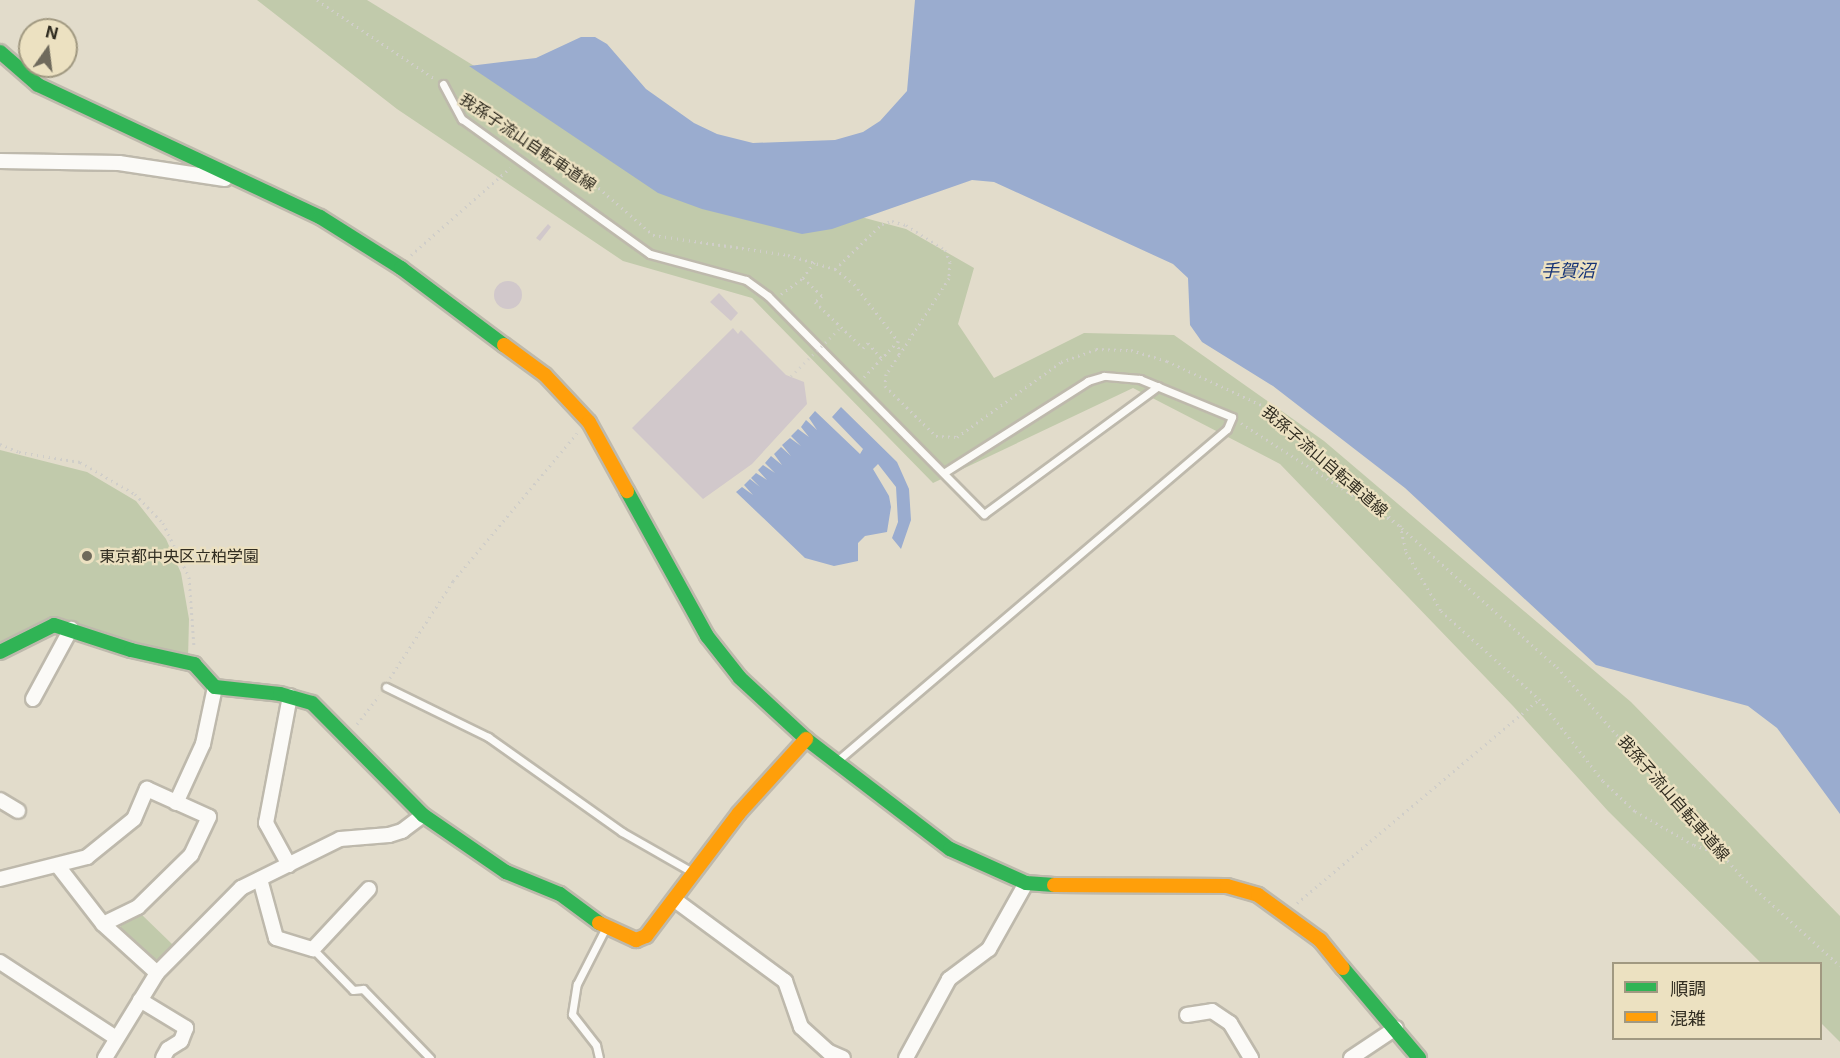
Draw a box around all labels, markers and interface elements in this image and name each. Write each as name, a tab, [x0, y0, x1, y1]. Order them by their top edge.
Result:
north arrow	[18, 18, 78, 78]
text: N	[44, 21, 60, 44]
street label: 我孫子流山自転車道線	[456, 89, 600, 195]
water label: 手賀沼	[1541, 260, 1595, 282]
street label: 我孫子流山自転車道線	[1258, 401, 1392, 521]
place label: 東京都中央区立柏学園	[99, 546, 259, 566]
marker: 東京都中央区立柏学園	[80, 549, 94, 563]
street label: 我孫子流山自転車道線	[1614, 731, 1734, 865]
legend	[1612, 962, 1822, 1040]
text: 順調	[1670, 978, 1706, 999]
text: 混雑	[1670, 1008, 1706, 1029]

